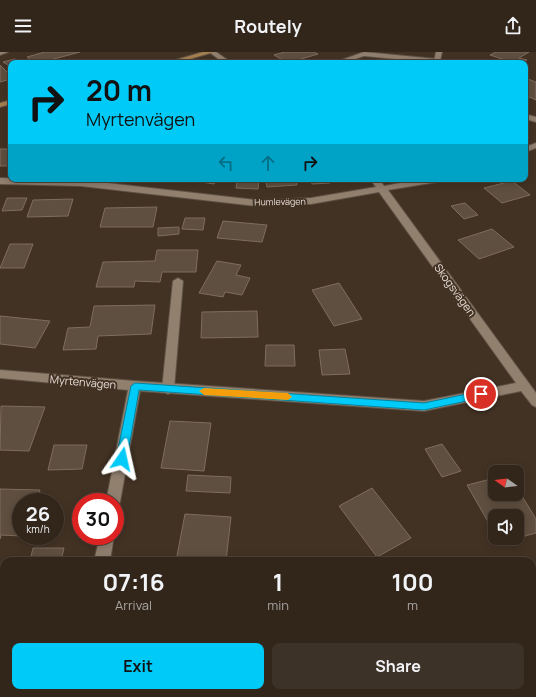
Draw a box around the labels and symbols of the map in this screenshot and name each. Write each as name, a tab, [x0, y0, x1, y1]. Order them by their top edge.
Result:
street label: Humlevägen	[254, 195, 306, 208]
street label: Skogsvägen	[431, 260, 480, 319]
street label: Myrtenvägen	[49, 371, 117, 392]
pin	[464, 377, 498, 411]
position arrow	[101, 438, 143, 480]
north arrow	[488, 465, 524, 501]
speed limit sign: 30	[72, 493, 124, 545]

